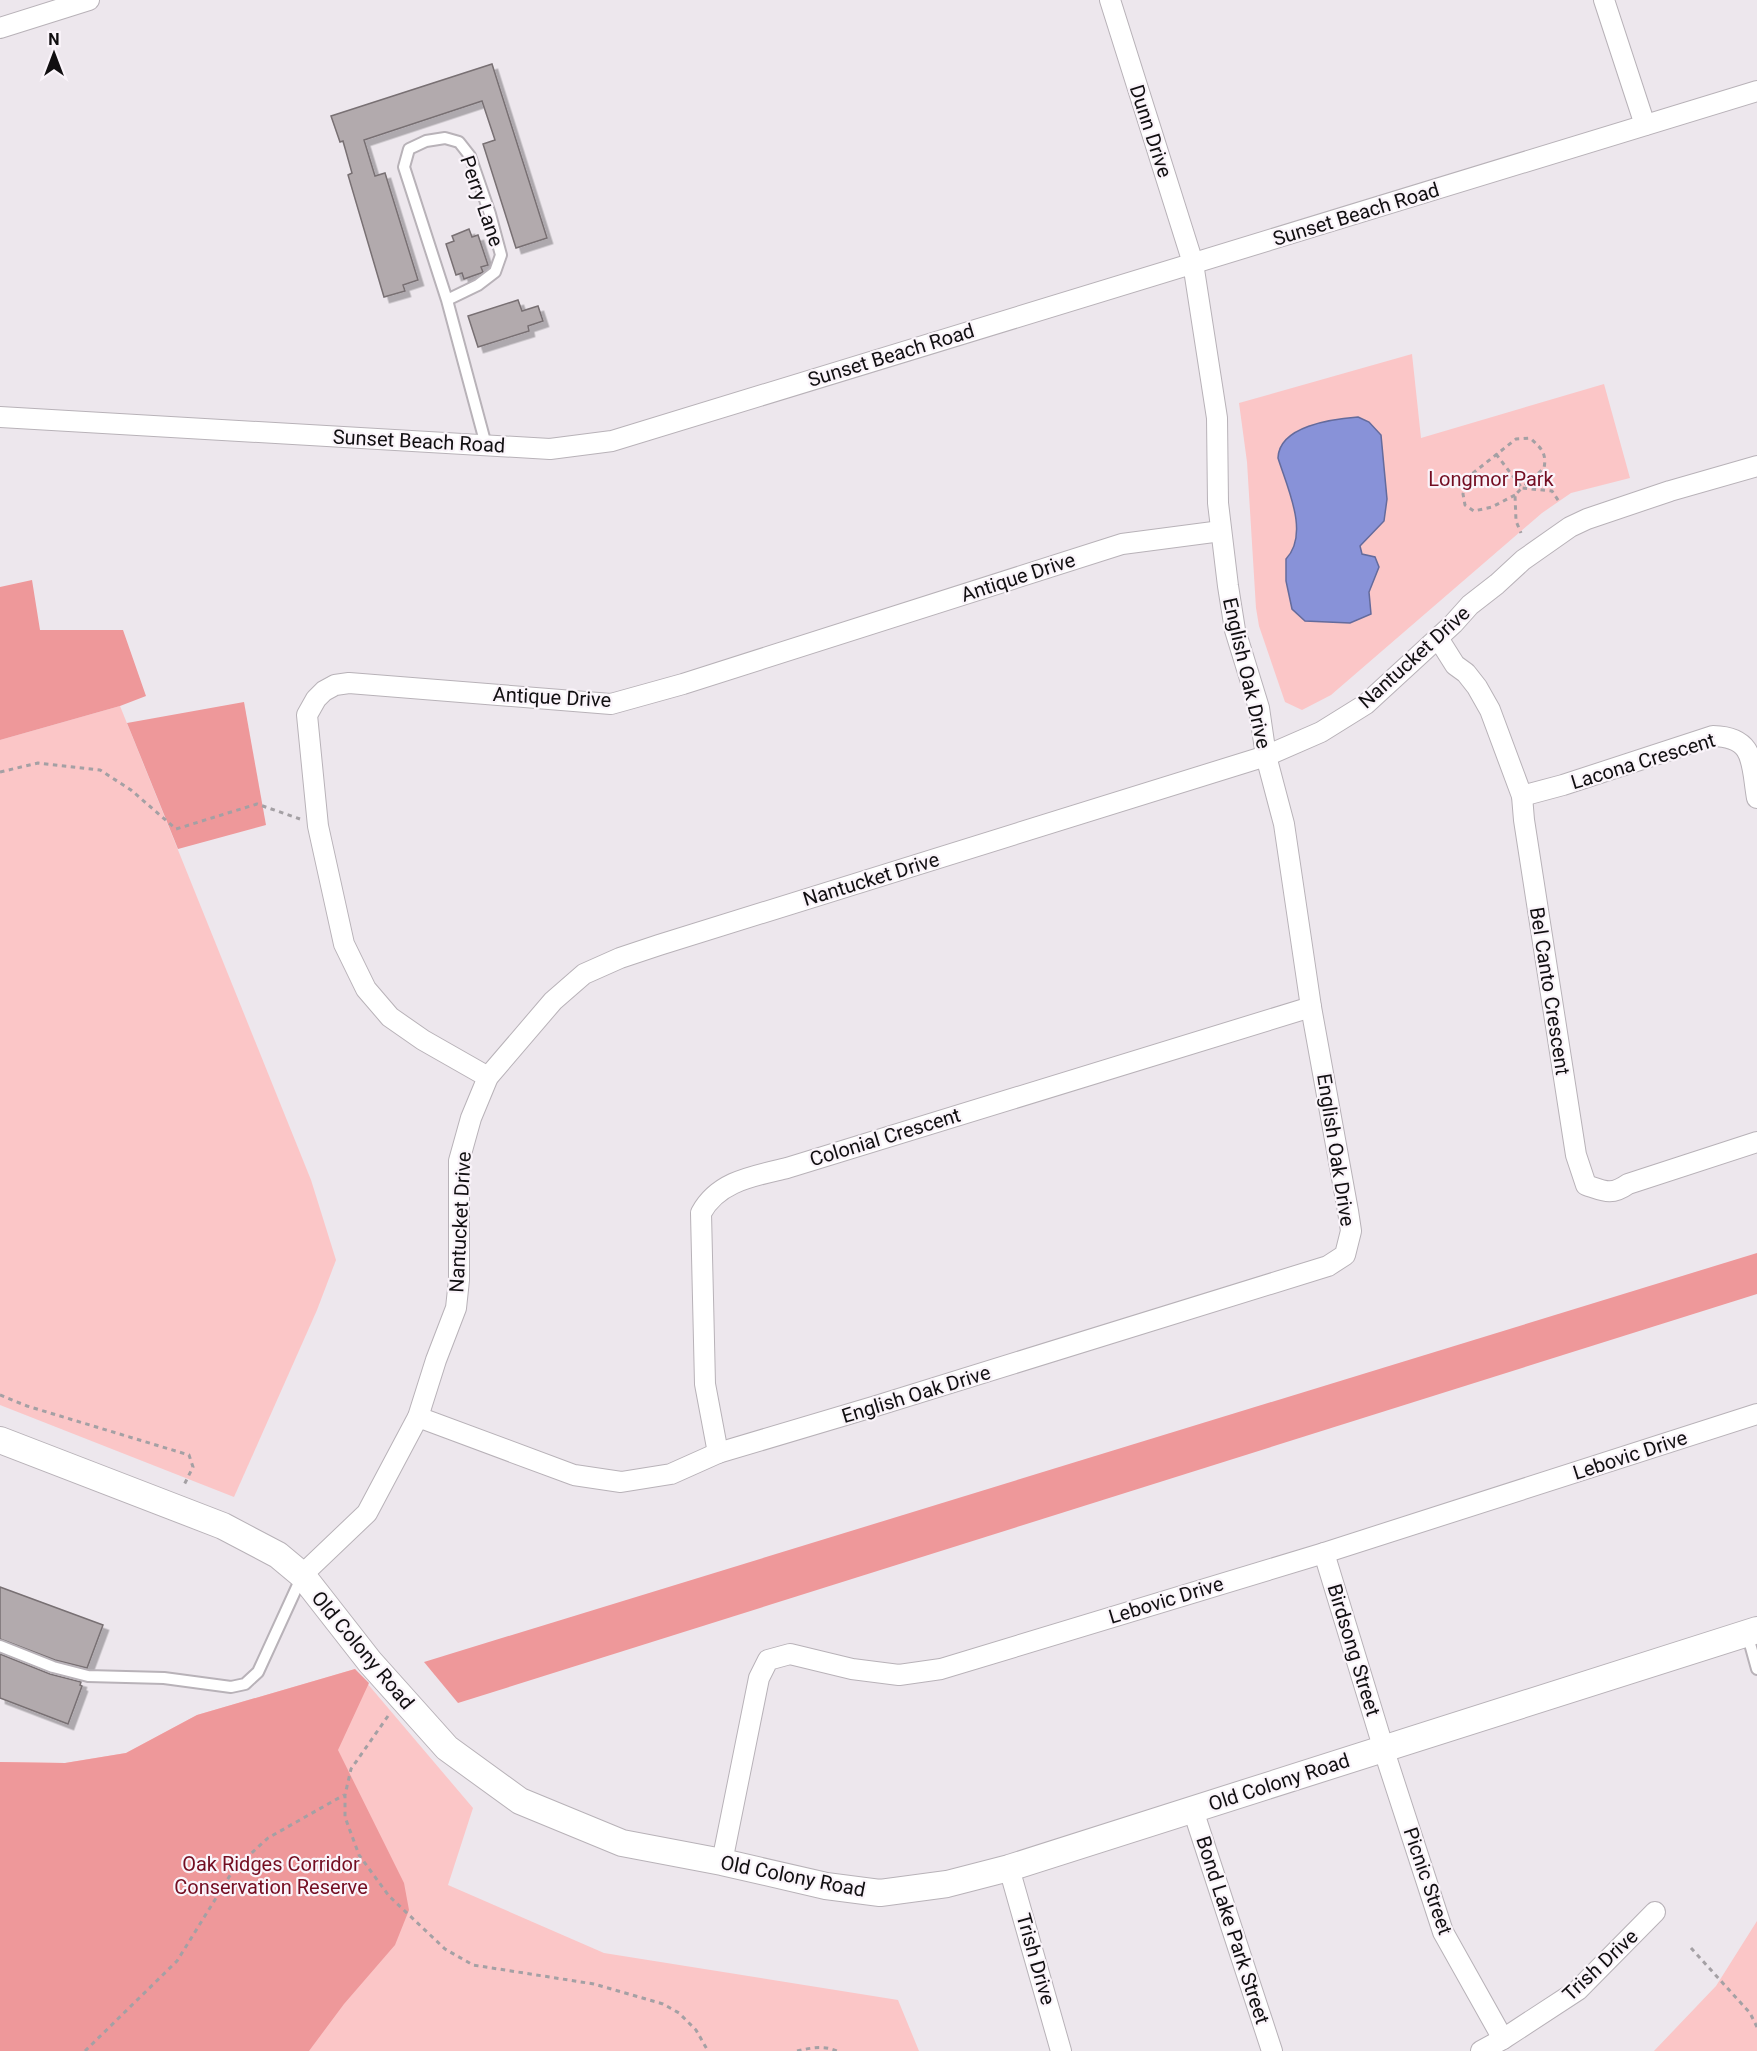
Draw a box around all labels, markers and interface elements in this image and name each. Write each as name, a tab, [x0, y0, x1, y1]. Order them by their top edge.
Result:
north arrow	[24, 24, 84, 84]
text: N	[48, 30, 60, 49]
street label: Dunn Drive	[1125, 82, 1177, 180]
street label: Perry Lane	[455, 152, 509, 250]
street label: Sunset Beach Road	[1270, 177, 1442, 251]
street label: Sunset Beach Road	[805, 318, 977, 392]
street label: Sunset Beach Road	[332, 424, 506, 458]
park label: Longmor Park	[1428, 467, 1555, 491]
street label: Antique Drive	[958, 547, 1078, 607]
street label: English Oak Drive	[1218, 595, 1276, 751]
street label: Nantucket Drive	[1353, 601, 1475, 713]
street label: Antique Drive	[492, 682, 612, 712]
street label: Lacona Crescent	[1568, 728, 1718, 794]
street label: Nantucket Drive	[800, 847, 942, 911]
street label: Bel Canto Crescent	[1525, 905, 1575, 1077]
street label: English Oak Drive	[1312, 1072, 1360, 1228]
street label: Colonial Crescent	[807, 1103, 963, 1171]
street label: Nantucket Drive	[444, 1151, 476, 1293]
street label: English Oak Drive	[839, 1360, 993, 1428]
street label: Lebovic Drive	[1570, 1425, 1690, 1485]
street label: Lebovic Drive	[1106, 1571, 1226, 1629]
street label: Birdsong Street	[1323, 1581, 1385, 1719]
street label: Old Colony Road	[307, 1586, 419, 1714]
street label: Old Colony Road	[1205, 1748, 1353, 1816]
street label: Picnic Street	[1398, 1824, 1458, 1938]
street label: Bond Lake Park Street	[1191, 1833, 1275, 2027]
street label: Old Colony Road	[719, 1850, 867, 1902]
park label: Oak Ridges Corridor Conservation Reserve	[174, 1852, 368, 1899]
street label: Trish Drive	[1011, 1910, 1061, 2008]
street label: Trish Drive	[1557, 1924, 1643, 2006]

